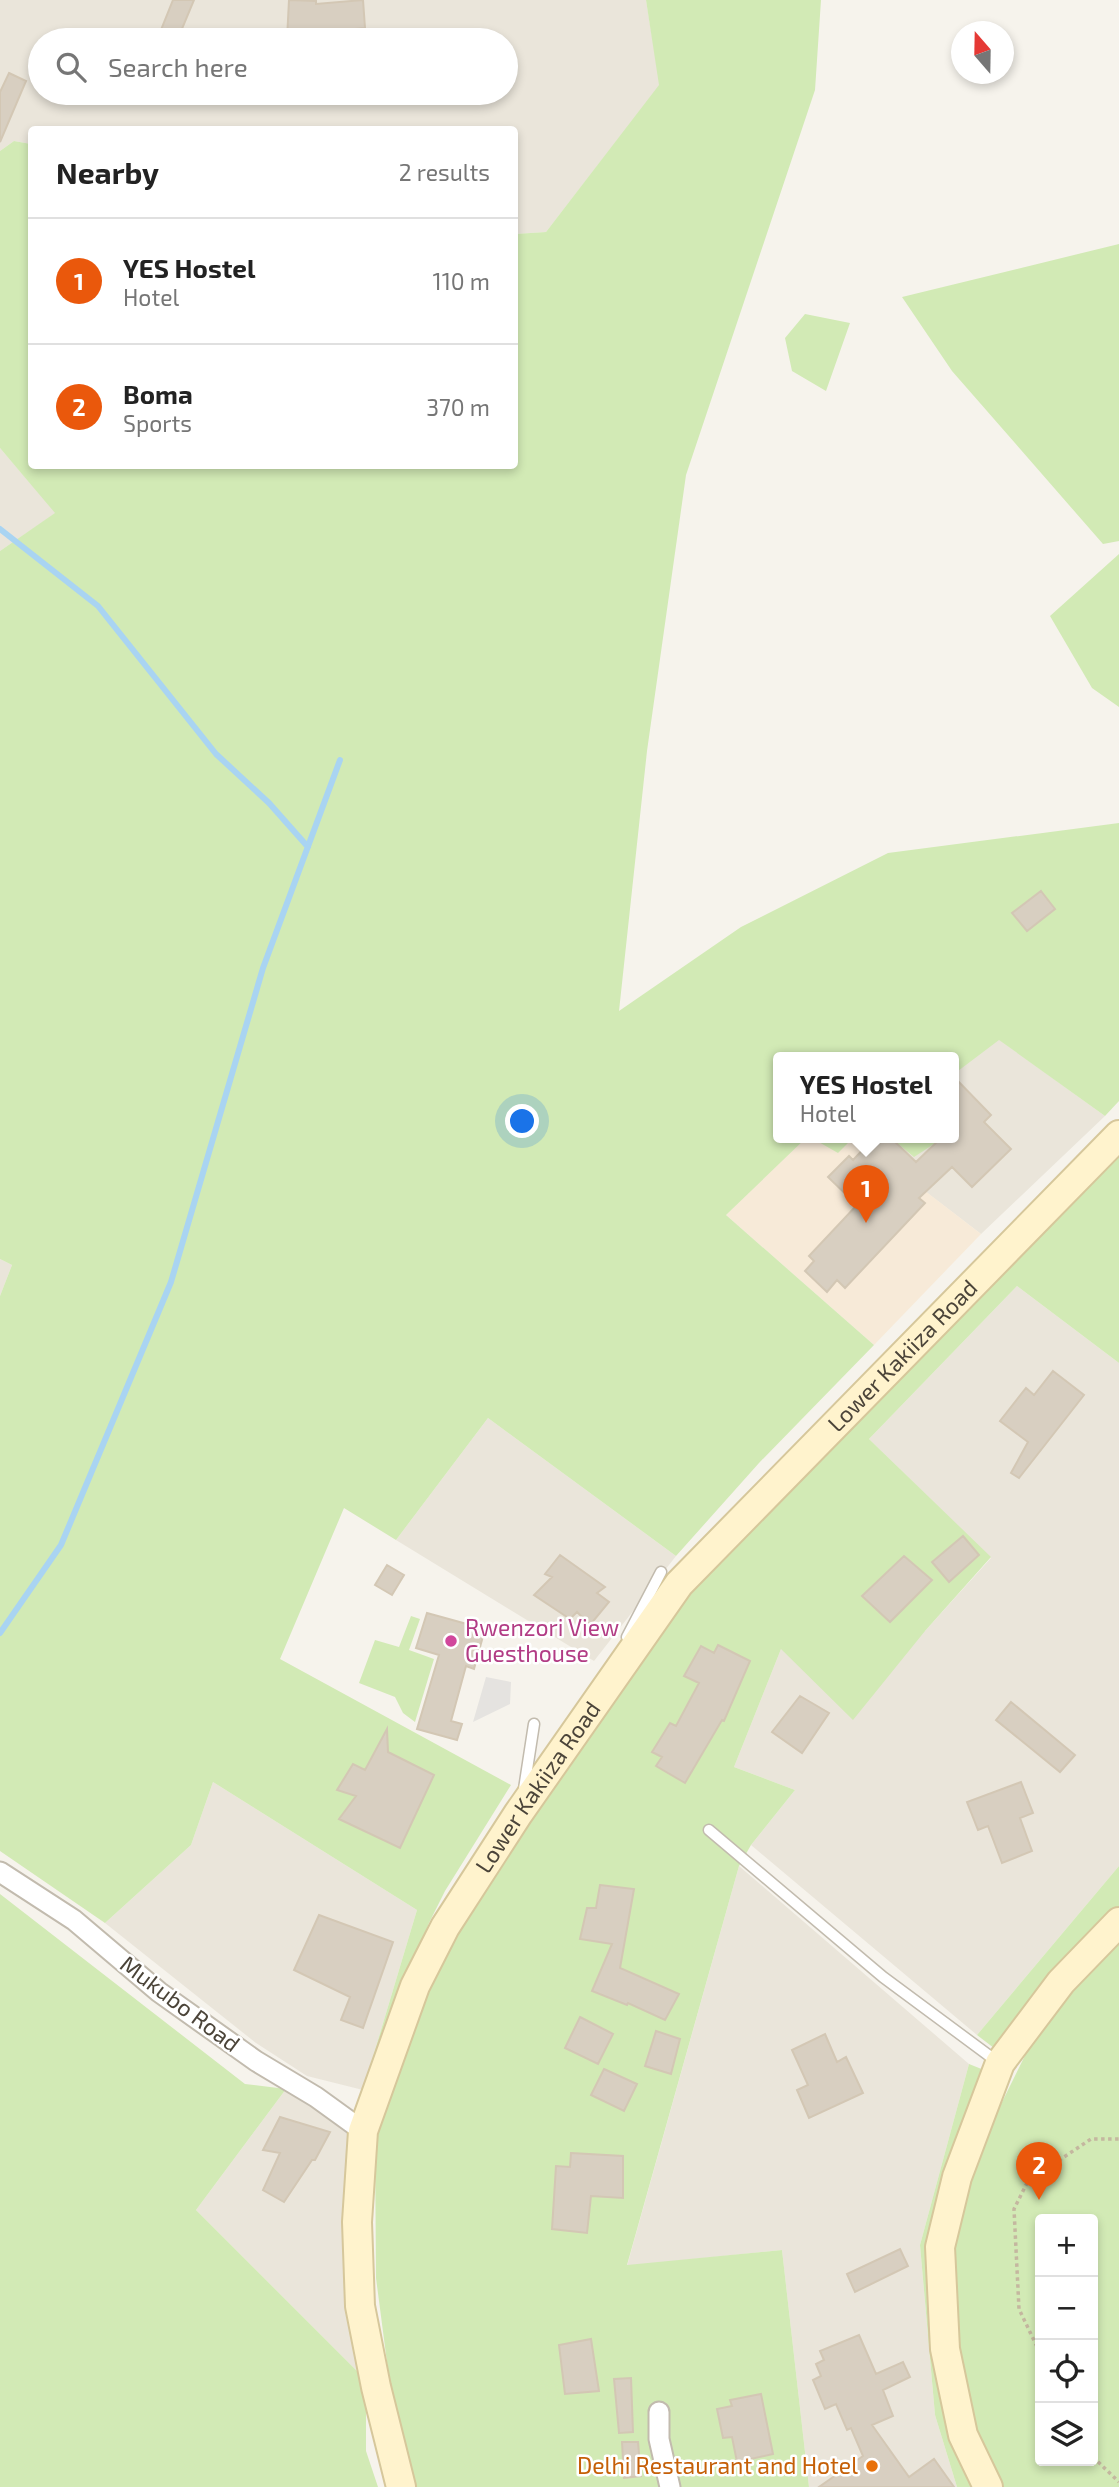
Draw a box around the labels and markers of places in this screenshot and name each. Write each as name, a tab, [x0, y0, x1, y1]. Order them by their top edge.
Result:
pin: 1	[843, 1165, 889, 1223]
place label: Rwenzori View Guesthouse	[465, 1613, 619, 1667]
marker: Rwenzori View Guesthouse	[443, 1633, 459, 1649]
pin: 2	[1016, 2142, 1062, 2200]
place label: Delhi Restaurant and Hotel	[577, 2451, 858, 2479]
marker: Delhi Restaurant and Hotel	[864, 2458, 880, 2474]

